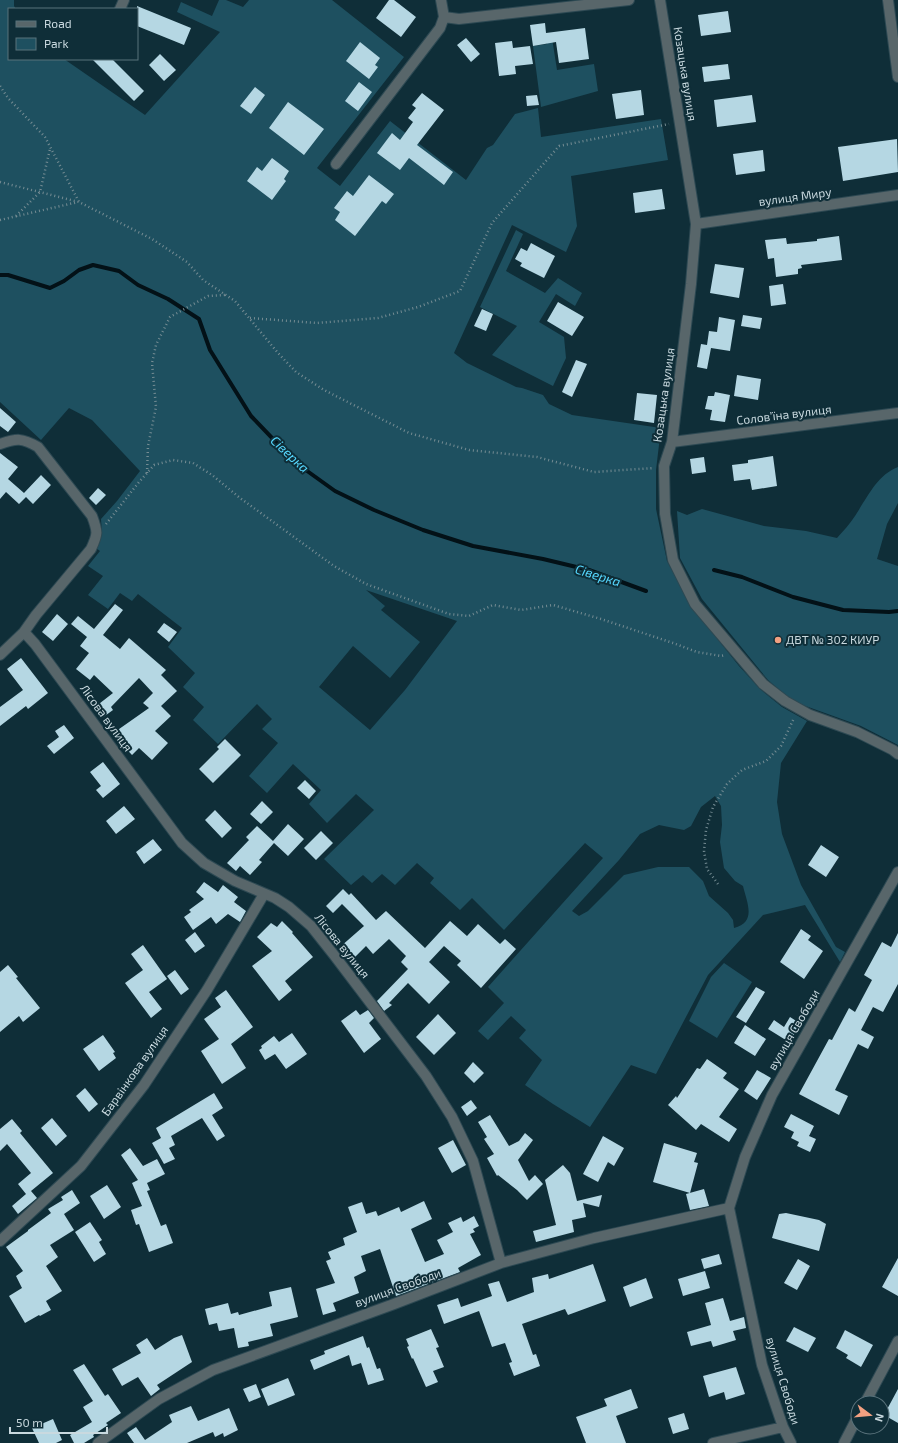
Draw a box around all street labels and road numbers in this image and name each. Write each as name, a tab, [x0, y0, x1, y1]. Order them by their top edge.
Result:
street label: Козацька вулиця	[671, 26, 700, 122]
street label: вулиця Миру	[757, 184, 833, 209]
street label: Козацька вулиця	[649, 347, 678, 443]
street label: Соловʼїна вулиця	[736, 401, 832, 428]
street label: Лісова вулиця	[77, 681, 136, 754]
street label: Лісова вулиця	[312, 910, 373, 981]
street label: вулиця Свободи	[764, 987, 823, 1073]
street label: Барвінкова вулиця	[98, 1023, 171, 1119]
street label: вулиця Свободи	[353, 1265, 443, 1310]
street label: вулиця Свободи	[763, 1335, 804, 1426]

